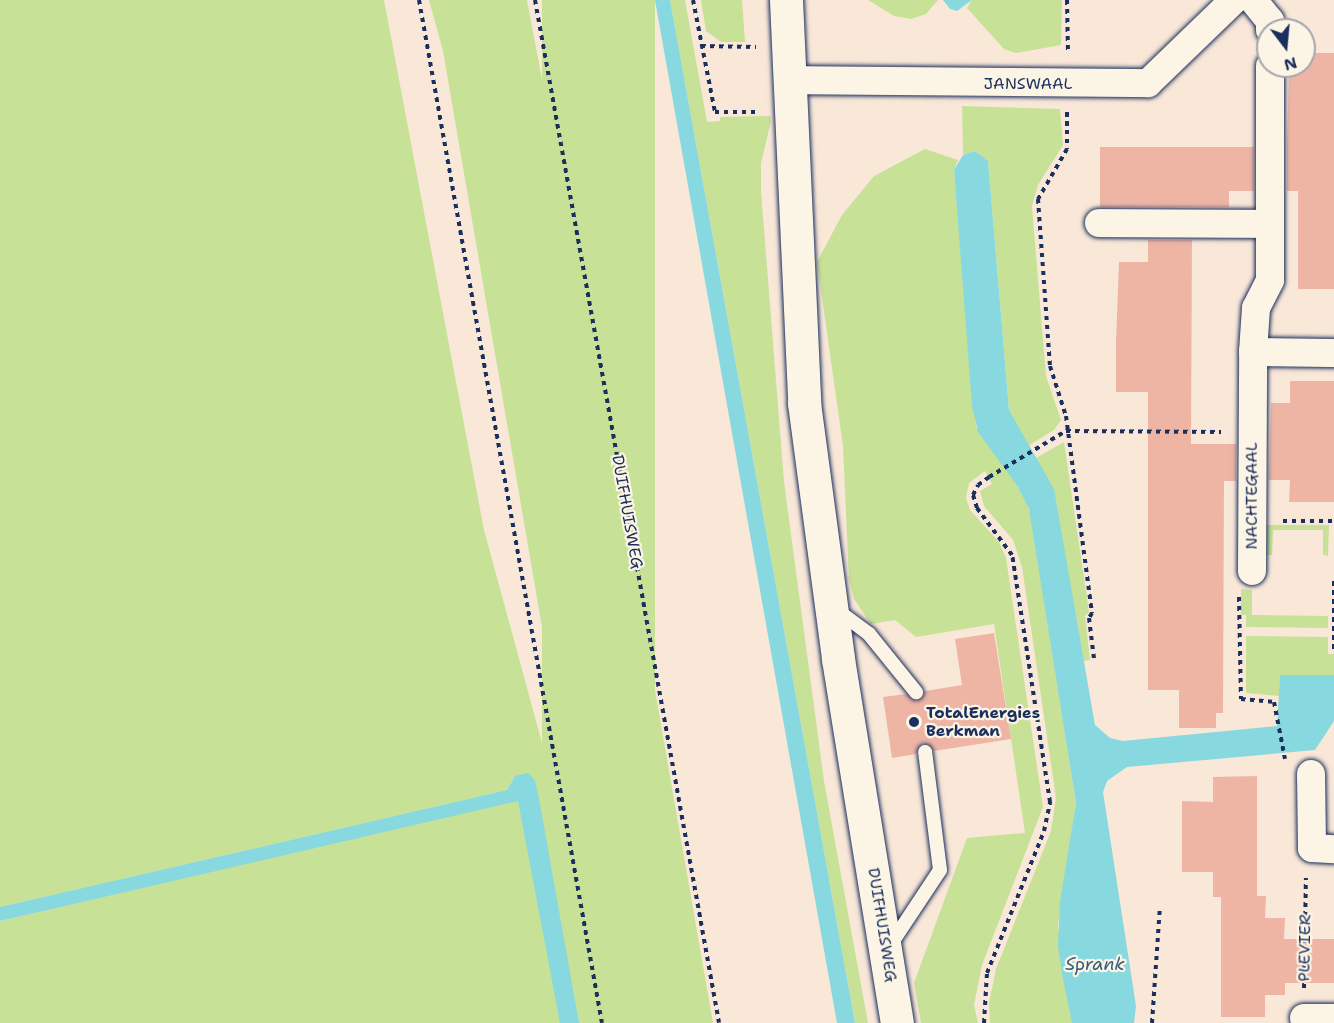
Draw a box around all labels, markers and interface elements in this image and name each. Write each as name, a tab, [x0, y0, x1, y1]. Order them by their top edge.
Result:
north arrow	[1256, 18, 1316, 78]
text: N	[1282, 52, 1300, 76]
street label: JANSWAAL	[984, 74, 1072, 94]
street label: NACHTEGAAL	[1242, 442, 1262, 550]
street label: DUIFHUISWEG	[608, 453, 646, 571]
place label: TotalEnergies Berkman	[926, 703, 1040, 741]
marker: TotalEnergies Berkman	[907, 715, 921, 729]
street label: DUIFHUISWEG	[863, 866, 901, 984]
street label: PLEVIER	[1295, 914, 1315, 982]
water label: Sprank	[1065, 953, 1125, 975]

